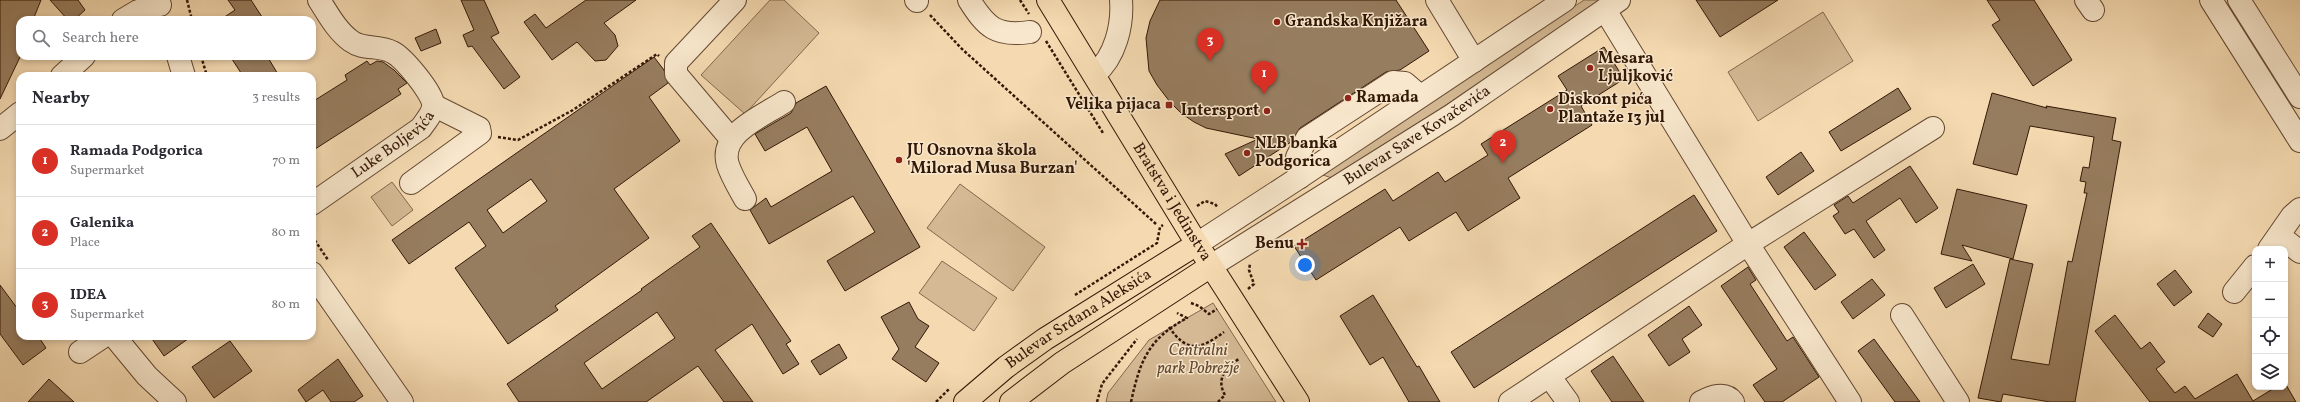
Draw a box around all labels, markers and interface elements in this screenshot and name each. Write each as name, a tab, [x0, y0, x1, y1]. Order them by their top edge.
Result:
place label: Grandska Knjižara	[1285, 11, 1428, 33]
search box	[16, 16, 316, 60]
marker: Grandska Knjižara	[1272, 17, 1282, 27]
icon: search	[30, 27, 52, 49]
text: Search here	[62, 28, 139, 49]
pin: 3	[1197, 28, 1223, 61]
place label: Mesara Ljuljković	[1598, 48, 1673, 88]
pin: 1	[1251, 61, 1277, 94]
marker: Mesara Ljuljković	[1585, 63, 1595, 73]
street label: Bulevar Save Kovačevića	[1339, 80, 1495, 191]
text: Nearby	[32, 87, 90, 110]
place label: Ramada	[1356, 87, 1419, 109]
text: 3 results	[252, 89, 300, 107]
place label: Diskont pića Plantaže 13 jul	[1558, 89, 1666, 129]
marker: Ramada	[1343, 93, 1353, 103]
place label: Velika pijaca	[1065, 94, 1161, 116]
marker: Velika pijaca	[1164, 100, 1174, 110]
place label: Intersport	[1181, 100, 1259, 122]
marker: Diskont pića Plantaže 13 jul	[1545, 104, 1555, 114]
marker: Intersport	[1262, 106, 1272, 116]
street label: Luke Boljevića	[347, 107, 441, 184]
pin: 2	[1490, 130, 1516, 163]
place label: NLB banka Podgorica	[1255, 133, 1338, 173]
street label: Bratstva i Jedinstva	[1127, 139, 1216, 266]
place label: JU Osnovna škola 'Milorad Musa Burzan'	[906, 140, 1078, 180]
text: Ramada Podgorica	[70, 141, 203, 162]
marker: NLB banka Podgorica	[1242, 148, 1252, 158]
text: 1	[42, 152, 48, 170]
text: 70 m	[272, 152, 300, 170]
marker: JU Osnovna škola 'Milorad Musa Burzan'	[894, 155, 904, 165]
text: Supermarket	[70, 162, 145, 180]
text: Galenika	[70, 213, 134, 234]
text: 2	[42, 224, 48, 242]
text: 80 m	[271, 224, 300, 242]
place label: Benu	[1255, 233, 1294, 255]
text: Place	[70, 234, 100, 252]
marker: Benu	[1297, 239, 1307, 249]
map controls	[2252, 246, 2288, 390]
button: +	[2252, 246, 2288, 282]
your location	[1295, 255, 1315, 275]
street label: Bulevar Srđana Aleksića	[1001, 264, 1156, 375]
button: −	[2252, 282, 2288, 318]
text: IDEA	[70, 285, 107, 306]
text: 3	[42, 296, 48, 314]
text: 80 m	[271, 296, 300, 314]
text: Supermarket	[70, 306, 145, 324]
button: locate	[2252, 318, 2288, 354]
park label: Centralni park Pobrežje	[1157, 340, 1239, 380]
button: layers	[2252, 354, 2288, 390]

